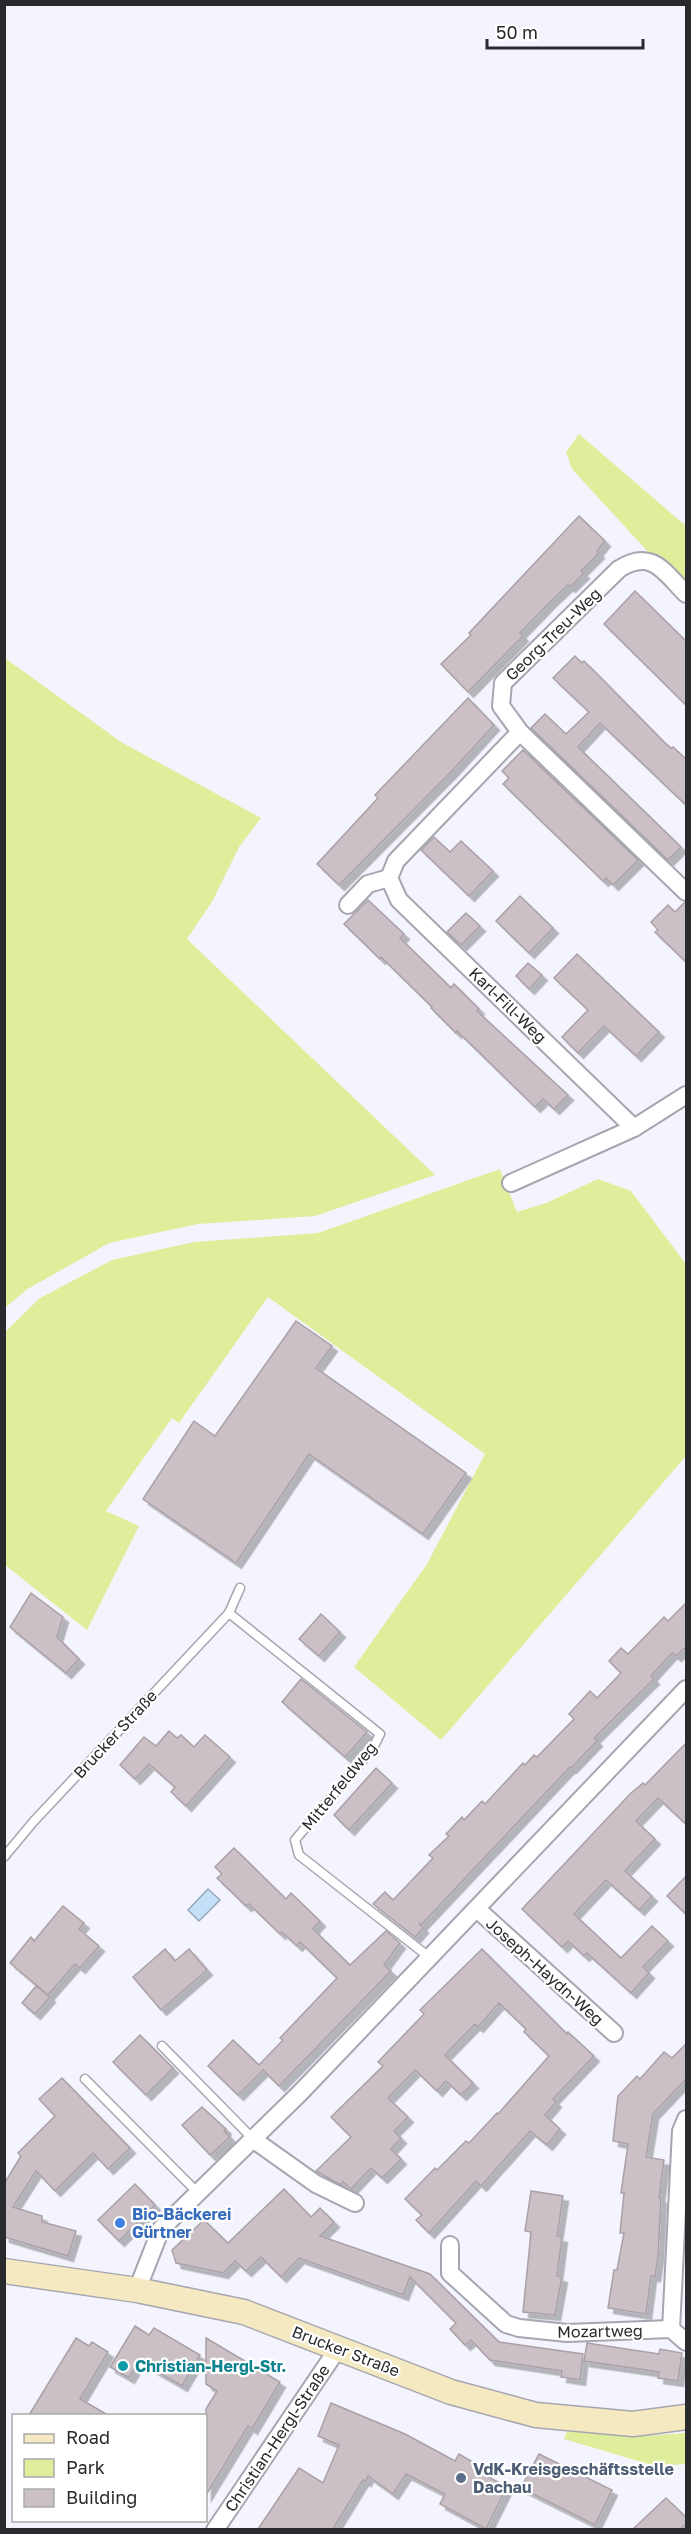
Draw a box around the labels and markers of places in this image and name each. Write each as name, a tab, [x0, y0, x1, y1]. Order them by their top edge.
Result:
place label: Bio-Bäckerei Gürtner	[132, 2204, 231, 2242]
marker: Bio-Bäckerei Gürtner	[113, 2216, 127, 2230]
place label: Christian-Hergl-Str.	[135, 2356, 286, 2376]
marker: Christian-Hergl-Str.	[116, 2359, 130, 2373]
place label: VdK-Kreisgeschäftsstelle Dachau	[473, 2459, 674, 2497]
marker: VdK-Kreisgeschäftsstelle Dachau	[454, 2471, 468, 2485]

